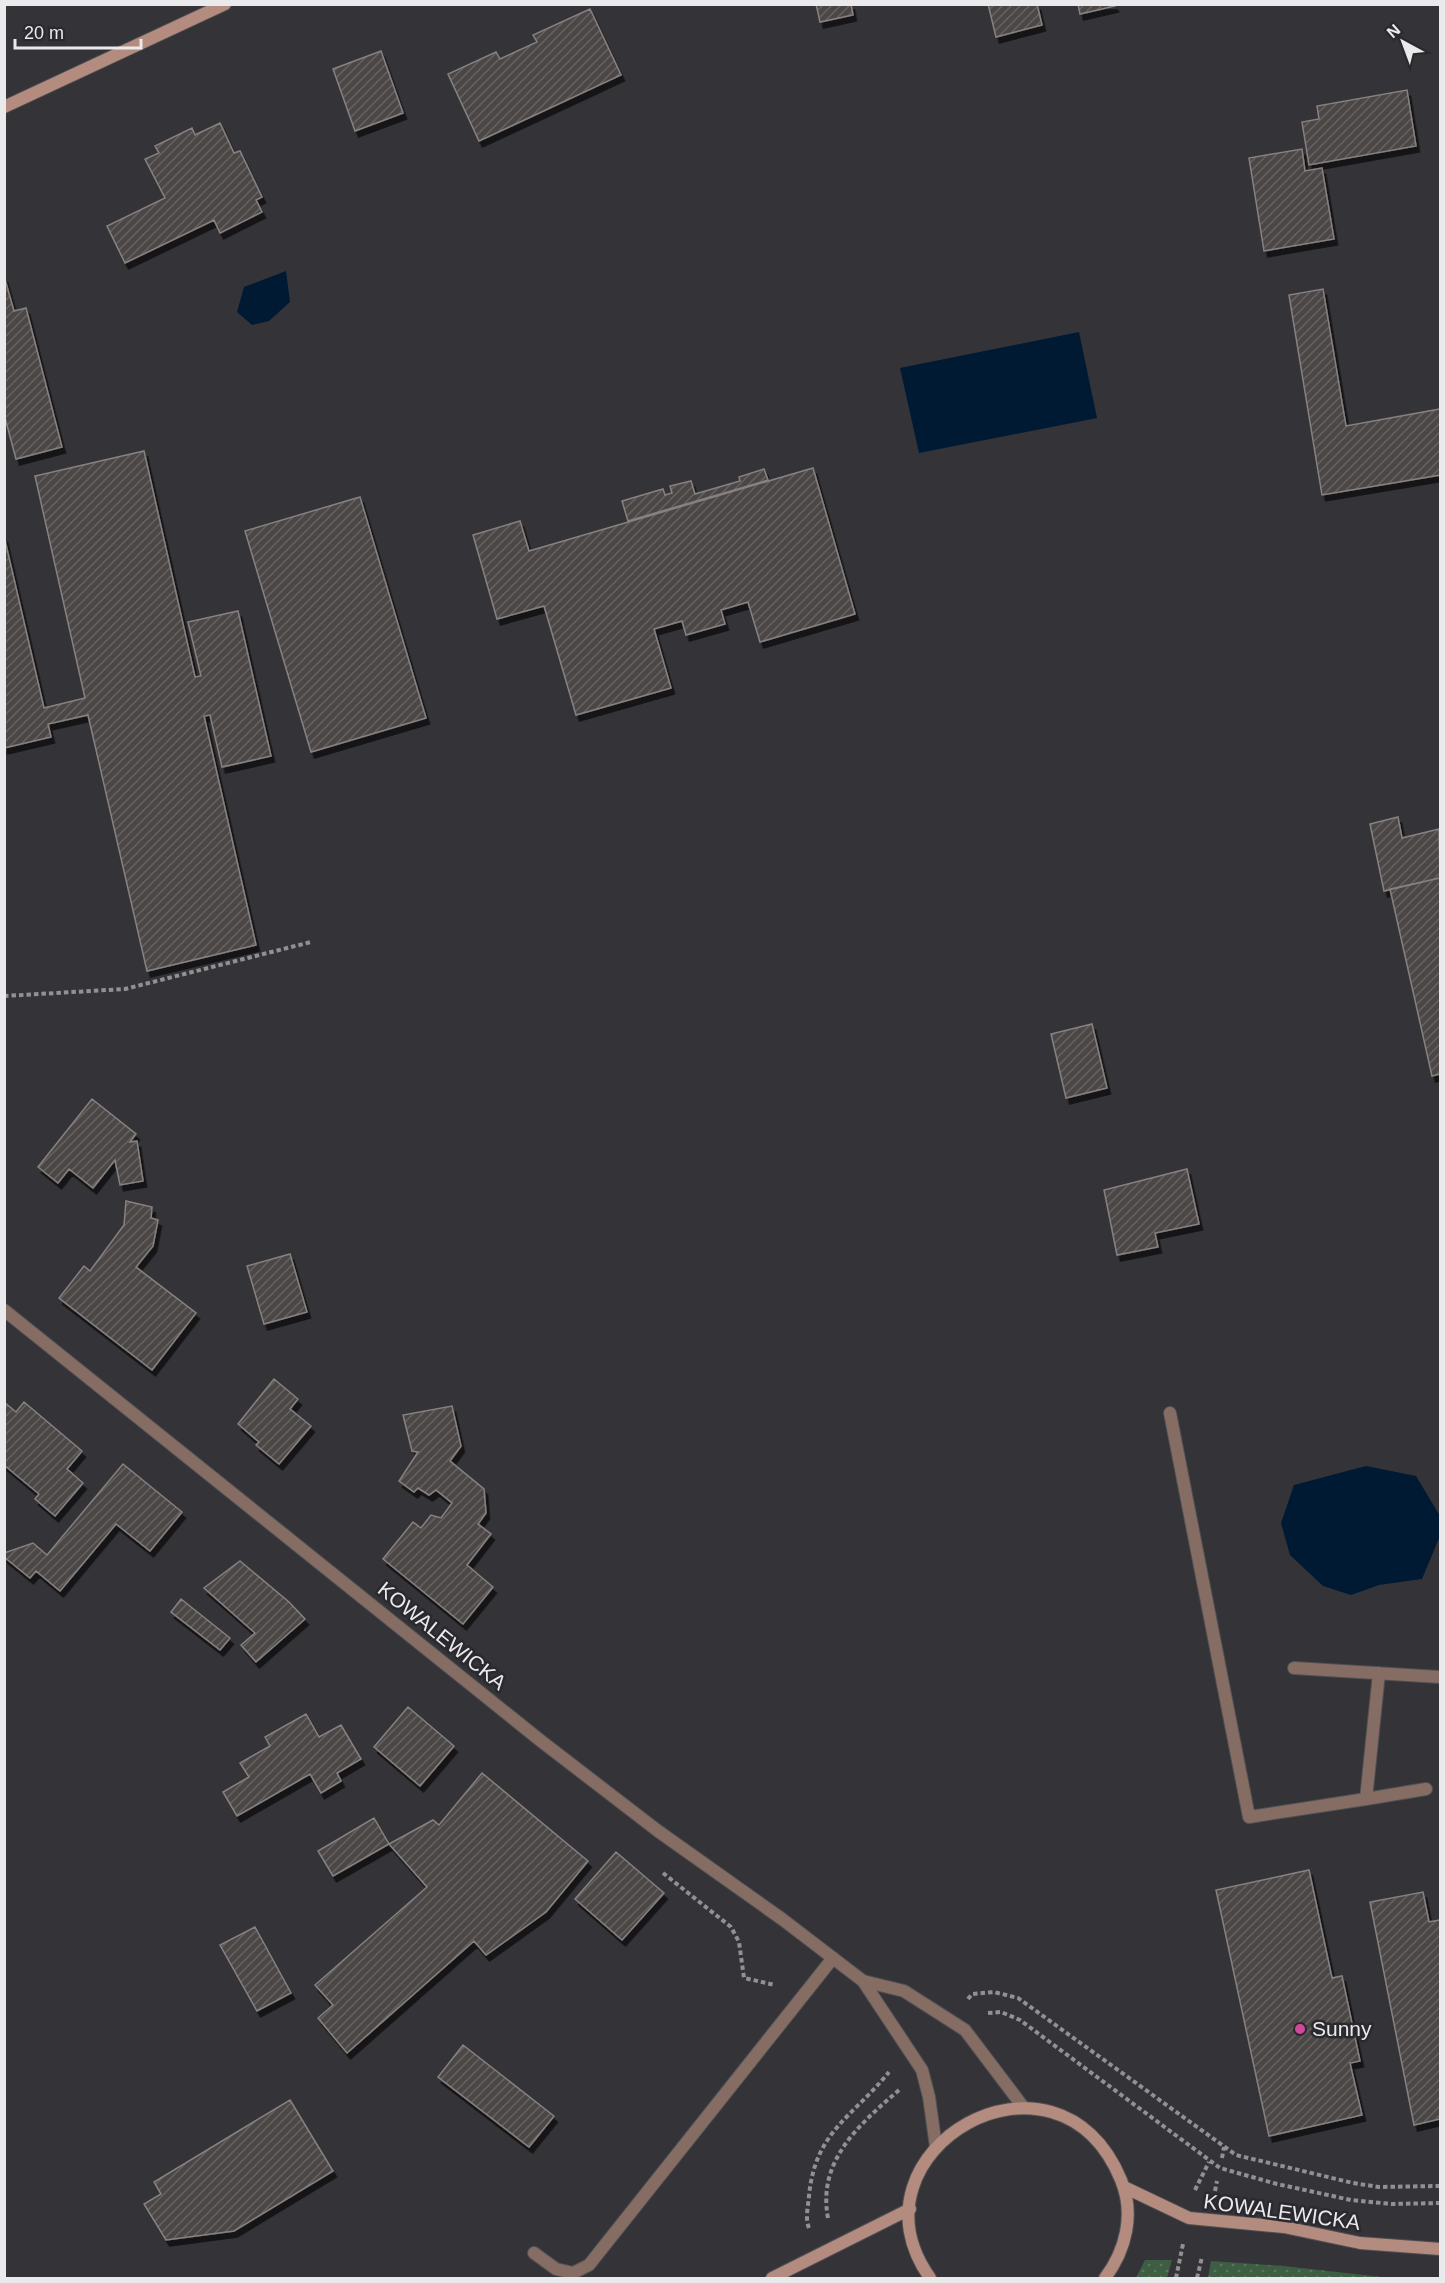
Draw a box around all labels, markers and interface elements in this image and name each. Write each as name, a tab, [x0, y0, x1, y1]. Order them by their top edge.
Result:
scale bar	[15, 12, 141, 50]
north arrow	[1373, 12, 1433, 72]
text: N	[1384, 21, 1403, 41]
text: 20 m	[24, 23, 64, 43]
street label: KOWALEWICKA	[374, 1577, 511, 1694]
place label: Sunny	[1312, 2017, 1372, 2040]
marker: Sunny	[1293, 2022, 1307, 2036]
street label: KOWALEWICKA	[1202, 2189, 1362, 2234]

